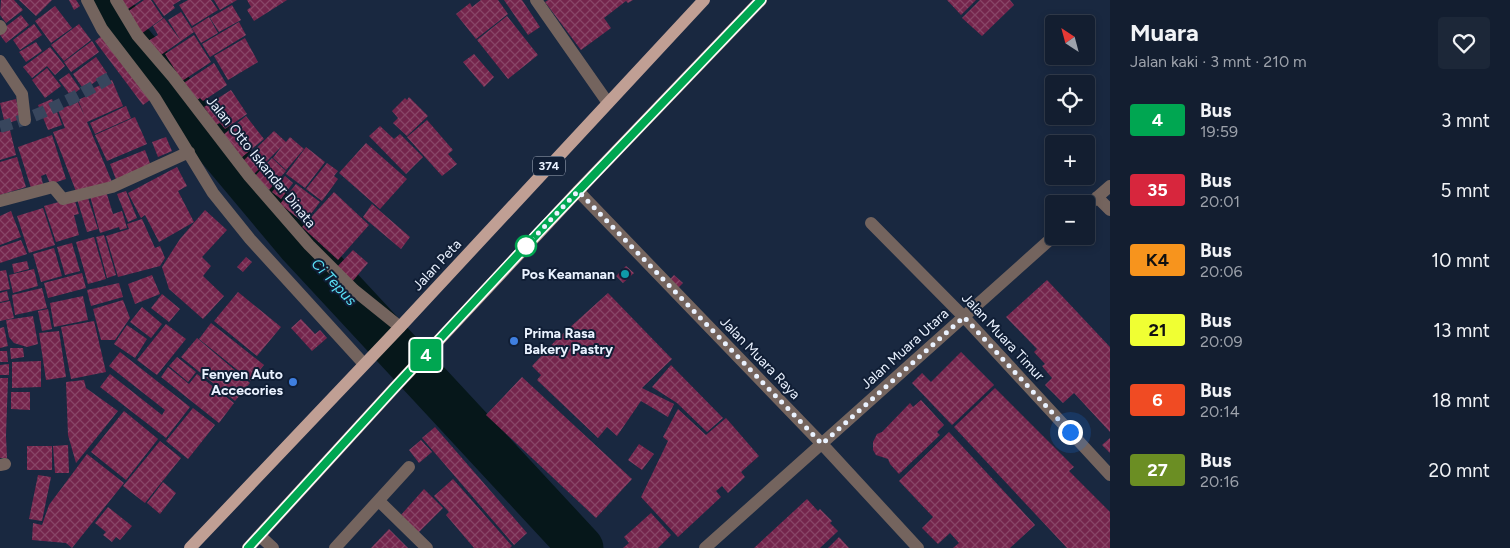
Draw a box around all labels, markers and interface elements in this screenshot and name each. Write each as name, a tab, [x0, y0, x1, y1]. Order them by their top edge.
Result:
north arrow	[1045, 15, 1095, 65]
map controls	[1045, 15, 1095, 245]
button: heart	[1438, 17, 1490, 69]
text: Muara	[1130, 18, 1199, 47]
text: Jalan kaki · 3 mnt · 210 m	[1130, 52, 1307, 71]
button: locate	[1045, 75, 1095, 125]
street label: Jalan Otto Iskandar Dinata	[203, 93, 319, 231]
text: Bus	[1200, 99, 1231, 122]
text: 4	[1152, 109, 1163, 131]
text: 3 mnt	[1441, 109, 1490, 132]
text: 19:59	[1200, 122, 1238, 141]
button: +	[1045, 135, 1095, 185]
road number: 374	[533, 157, 565, 176]
text: Bus	[1200, 169, 1231, 192]
text: 35	[1147, 179, 1168, 201]
text: 5 mnt	[1440, 179, 1490, 202]
text: 20:01	[1200, 192, 1240, 211]
button: −	[1045, 195, 1095, 245]
unlabelled marker	[515, 235, 537, 257]
street label: Jalan Peta	[409, 236, 465, 294]
text: Bus	[1200, 239, 1231, 262]
text: K4	[1146, 249, 1169, 271]
text: 10 mnt	[1431, 249, 1490, 272]
water label: Ci Tepus	[308, 255, 360, 309]
text: 20:06	[1200, 262, 1243, 281]
place label: Pos Keamanan	[522, 266, 615, 283]
marker: Pos Keamanan	[619, 268, 631, 280]
street label: Jalan Muara Timur	[958, 290, 1048, 384]
street label: Jalan Muara Utara	[858, 305, 952, 393]
text: Bus	[1200, 309, 1231, 332]
street label: Jalan Muara Raya	[716, 313, 804, 403]
text: 21	[1148, 319, 1167, 341]
text: 13 mnt	[1433, 319, 1490, 342]
place label: Prima Rasa Bakery Pastry	[524, 325, 614, 358]
text: 20:09	[1200, 332, 1243, 351]
marker: Prima Rasa Bakery Pastry	[508, 335, 520, 347]
line badge: 4	[410, 339, 442, 371]
text: 4	[420, 344, 432, 366]
place label: Fenyen Auto Accecories	[201, 366, 283, 399]
marker: Fenyen Auto Accecories	[287, 376, 299, 388]
text: Bus	[1200, 379, 1231, 402]
text: 6	[1152, 389, 1163, 411]
text: 18 mnt	[1432, 389, 1490, 412]
text: 20:14	[1200, 402, 1240, 421]
your location	[1058, 420, 1083, 445]
text: Bus	[1200, 449, 1231, 472]
text: 27	[1147, 459, 1168, 481]
text: 20 mnt	[1429, 459, 1490, 482]
text: 20:16	[1200, 472, 1239, 491]

